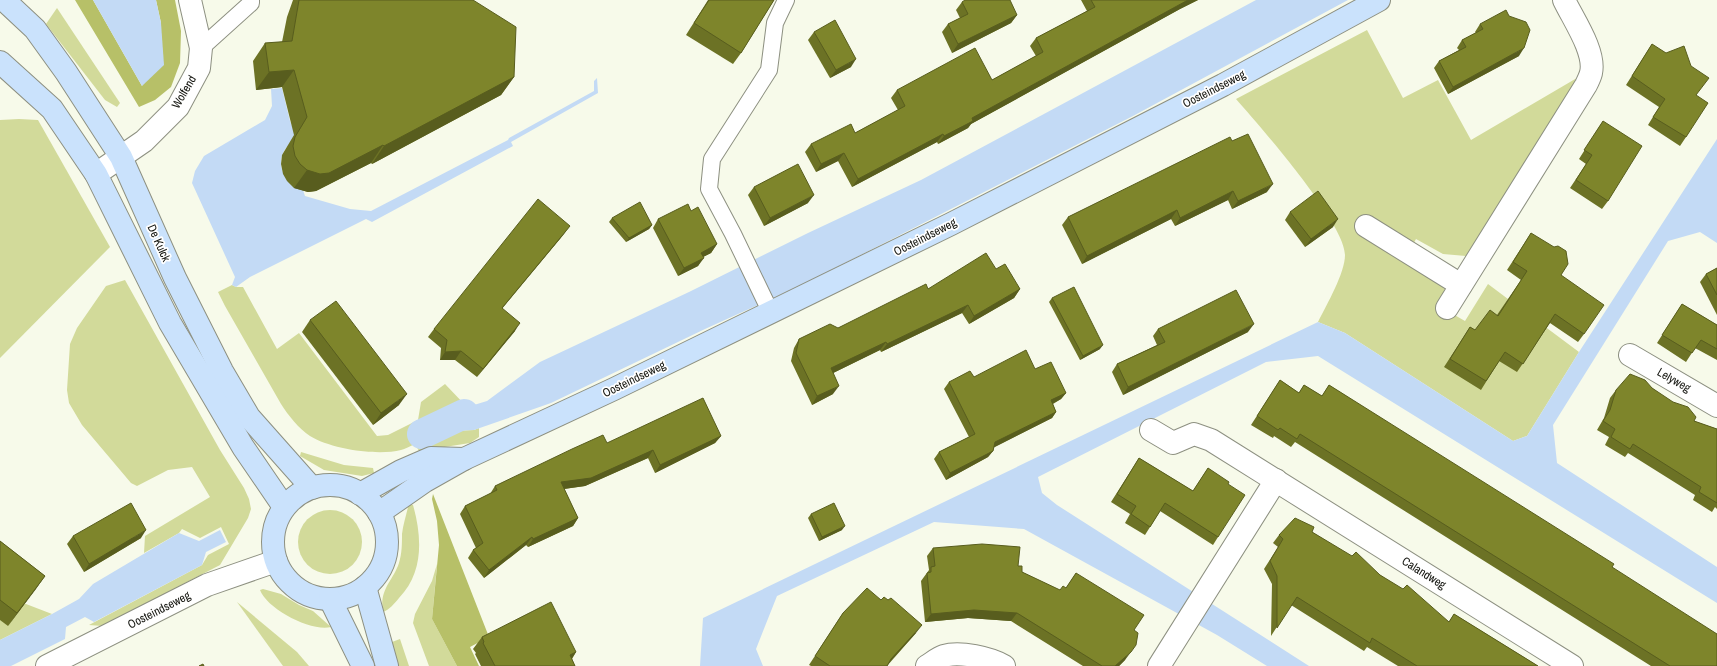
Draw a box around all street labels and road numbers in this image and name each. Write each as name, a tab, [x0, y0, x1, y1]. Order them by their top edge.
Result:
street label: Oosteindseweg	[1180, 66, 1249, 112]
street label: Wolfend	[168, 72, 200, 112]
street label: Oosteindseweg	[891, 214, 960, 260]
street label: De Kulck	[144, 222, 174, 264]
street label: Oosteindseweg	[600, 357, 669, 401]
street label: Lelyweg	[1654, 364, 1694, 396]
street label: Calandweg	[1399, 553, 1450, 593]
street label: Oosteindseweg	[125, 587, 194, 633]

